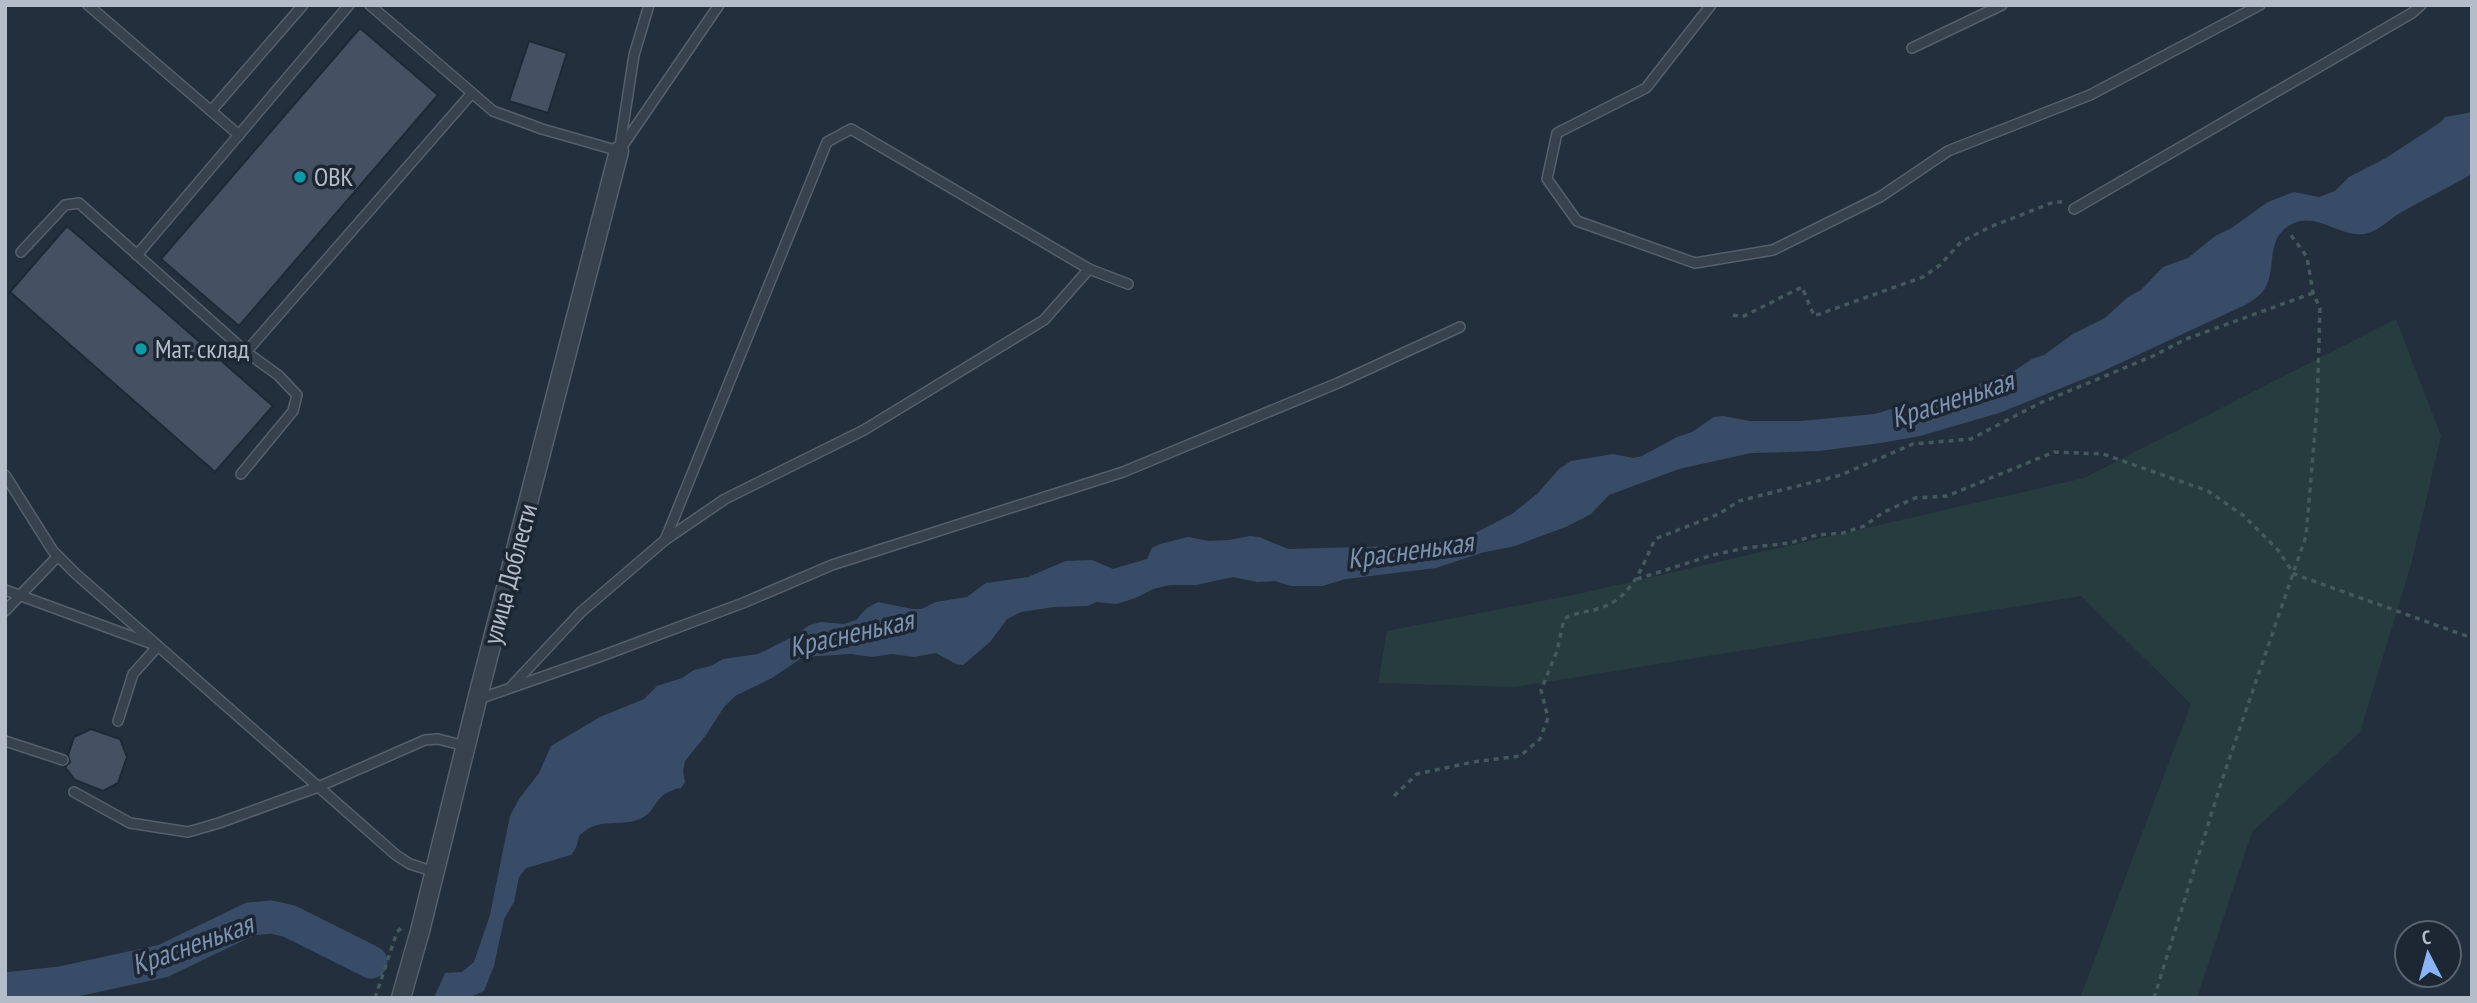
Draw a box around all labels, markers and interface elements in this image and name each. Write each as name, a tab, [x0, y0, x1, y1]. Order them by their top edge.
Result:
place label: ОВК	[314, 160, 354, 193]
marker: ОВК	[292, 169, 308, 185]
place label: Мат. склад	[155, 332, 249, 365]
marker: Мат. склад	[133, 341, 149, 357]
water label: Красненькая	[1886, 361, 2020, 436]
street label: улица Доблести	[475, 500, 544, 648]
water label: Красненькая	[1345, 522, 1477, 577]
water label: Красненькая	[785, 600, 919, 665]
water label: Красненькая	[126, 904, 260, 983]
north arrow	[2393, 919, 2463, 989]
text: С	[2421, 925, 2432, 949]

